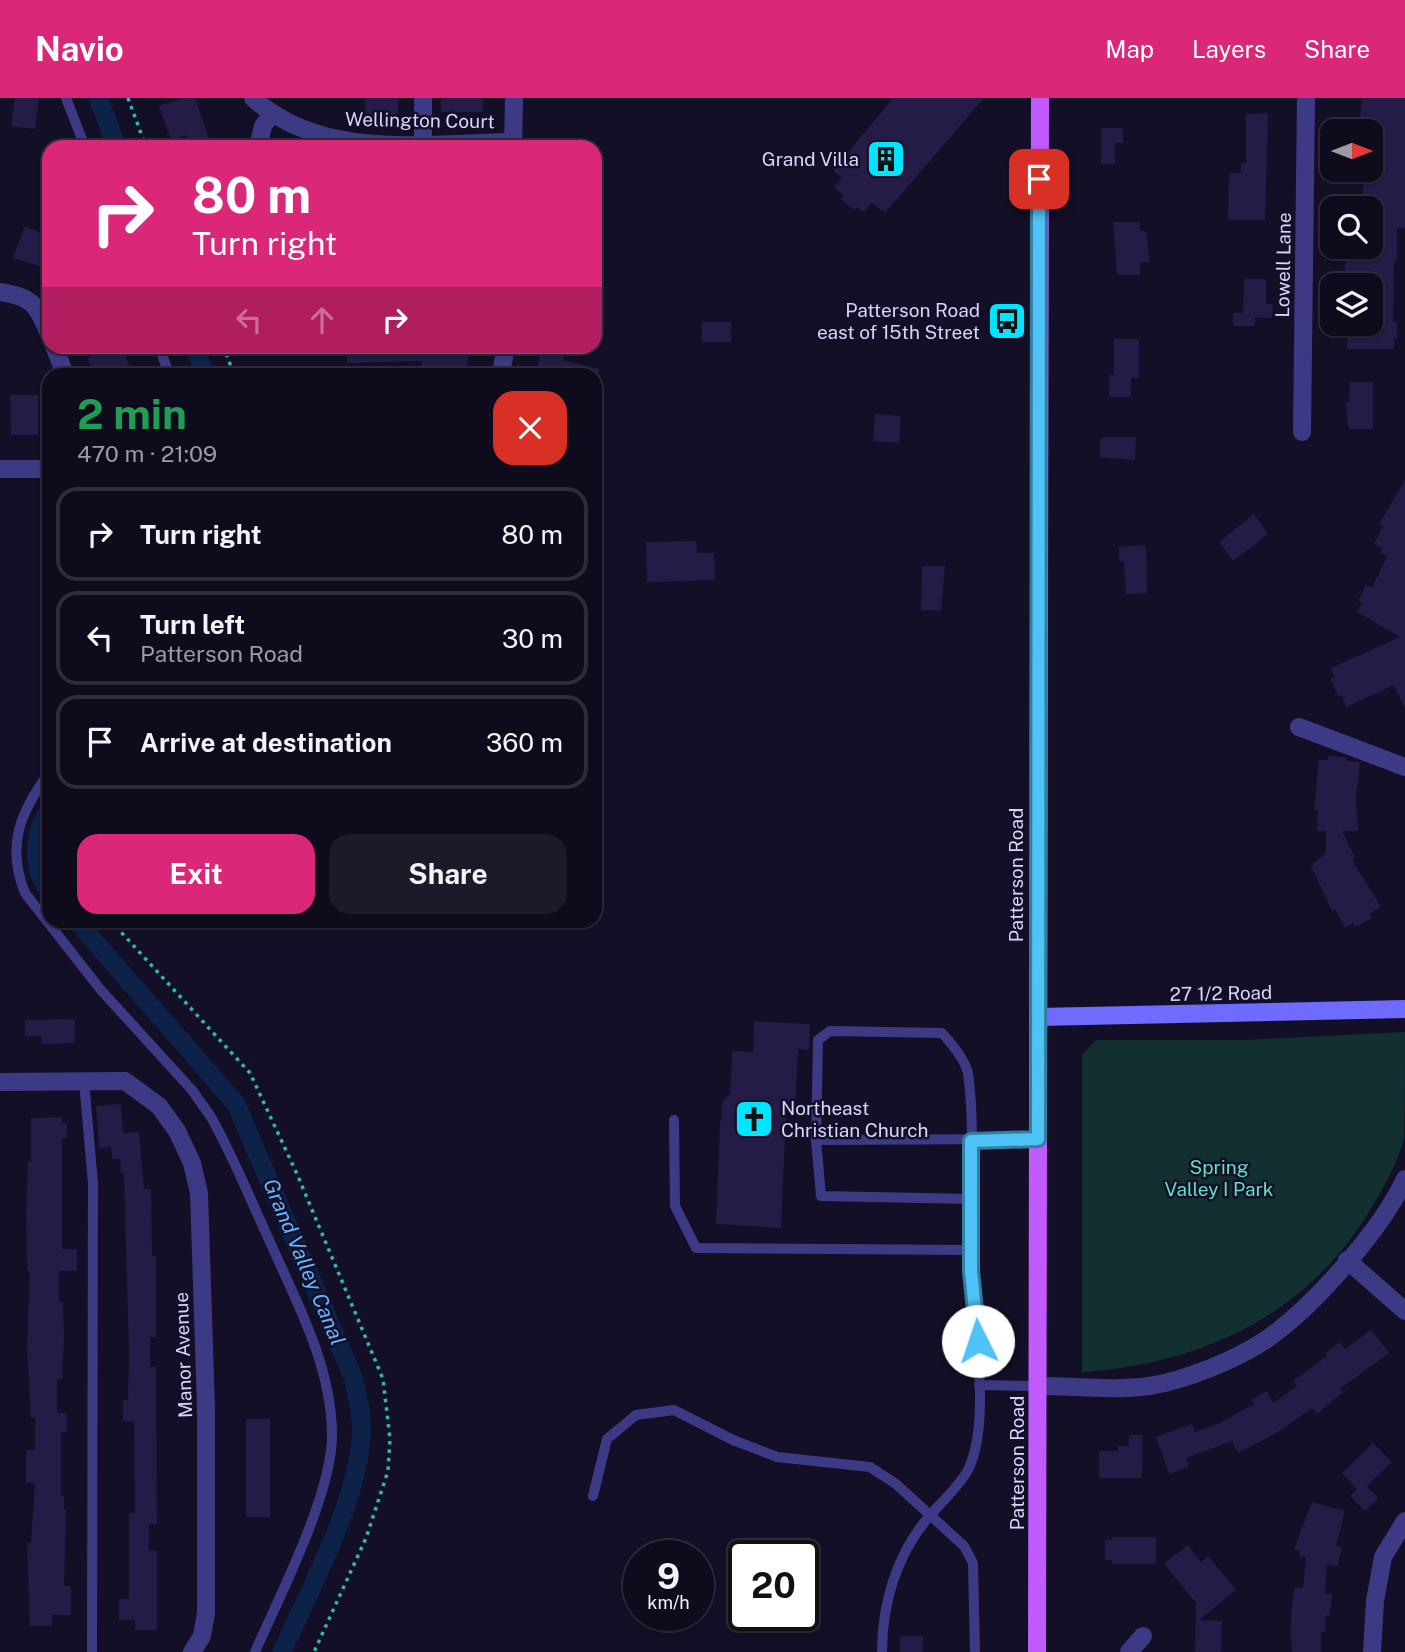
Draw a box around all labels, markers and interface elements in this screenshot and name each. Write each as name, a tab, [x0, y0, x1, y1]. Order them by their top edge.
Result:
text: Navio	[35, 30, 124, 68]
text: Map	[1105, 35, 1154, 63]
text: Layers	[1192, 35, 1266, 63]
text: Share	[1304, 35, 1370, 63]
street label: Wellington Court	[345, 108, 495, 132]
north arrow	[1320, 119, 1382, 182]
map controls	[1320, 119, 1383, 336]
building icon: Grand Villa	[865, 138, 907, 180]
place label: Grand Villa	[762, 148, 859, 170]
pin	[1009, 149, 1069, 209]
icon: arrive	[1020, 160, 1058, 198]
text: 80 m	[192, 166, 311, 224]
icon: right	[77, 168, 168, 259]
button: search	[1320, 196, 1383, 259]
street label: Lowell Lane	[1271, 212, 1295, 318]
text: Turn right	[192, 225, 337, 262]
button: layers	[1320, 273, 1383, 336]
place label: Patterson Road east of 15th Street	[817, 299, 980, 343]
bus stop icon: Patterson Road east of 15th Street	[986, 300, 1028, 342]
icon: left	[230, 301, 268, 339]
icon: ahead	[303, 301, 341, 339]
icon: right	[376, 301, 414, 339]
text: 2 min	[77, 389, 187, 438]
button: close	[493, 391, 567, 465]
text: 470 m · 21:09	[77, 440, 217, 467]
icon: right	[81, 515, 119, 553]
text: Turn right	[140, 519, 262, 550]
text: 80 m	[502, 519, 563, 550]
text: Turn left	[140, 609, 245, 640]
icon: left	[81, 619, 119, 657]
text: 30 m	[502, 623, 563, 654]
text: Patterson Road	[140, 640, 303, 667]
icon: arrive	[81, 723, 119, 761]
text: Arrive at destination	[140, 727, 392, 758]
text: 360 m	[486, 727, 563, 758]
street label: Patterson Road	[1005, 808, 1027, 942]
button: Exit	[77, 834, 315, 914]
button: Share	[329, 834, 567, 914]
street label: 27 1/2 Road	[1169, 981, 1273, 1005]
place label: Northeast Christian Church	[781, 1097, 928, 1141]
church icon: Northeast Christian Church	[733, 1098, 775, 1140]
park label: Spring Valley I Park	[1164, 1156, 1274, 1200]
water label: Grand Valley Canal	[258, 1175, 351, 1349]
street label: Manor Avenue	[170, 1292, 196, 1418]
position arrow	[941, 1304, 1015, 1378]
street label: Patterson Road	[1006, 1396, 1028, 1530]
speed limit sign: 20	[728, 1540, 819, 1631]
text: 9	[657, 1556, 680, 1597]
text: km/h	[647, 1592, 690, 1613]

